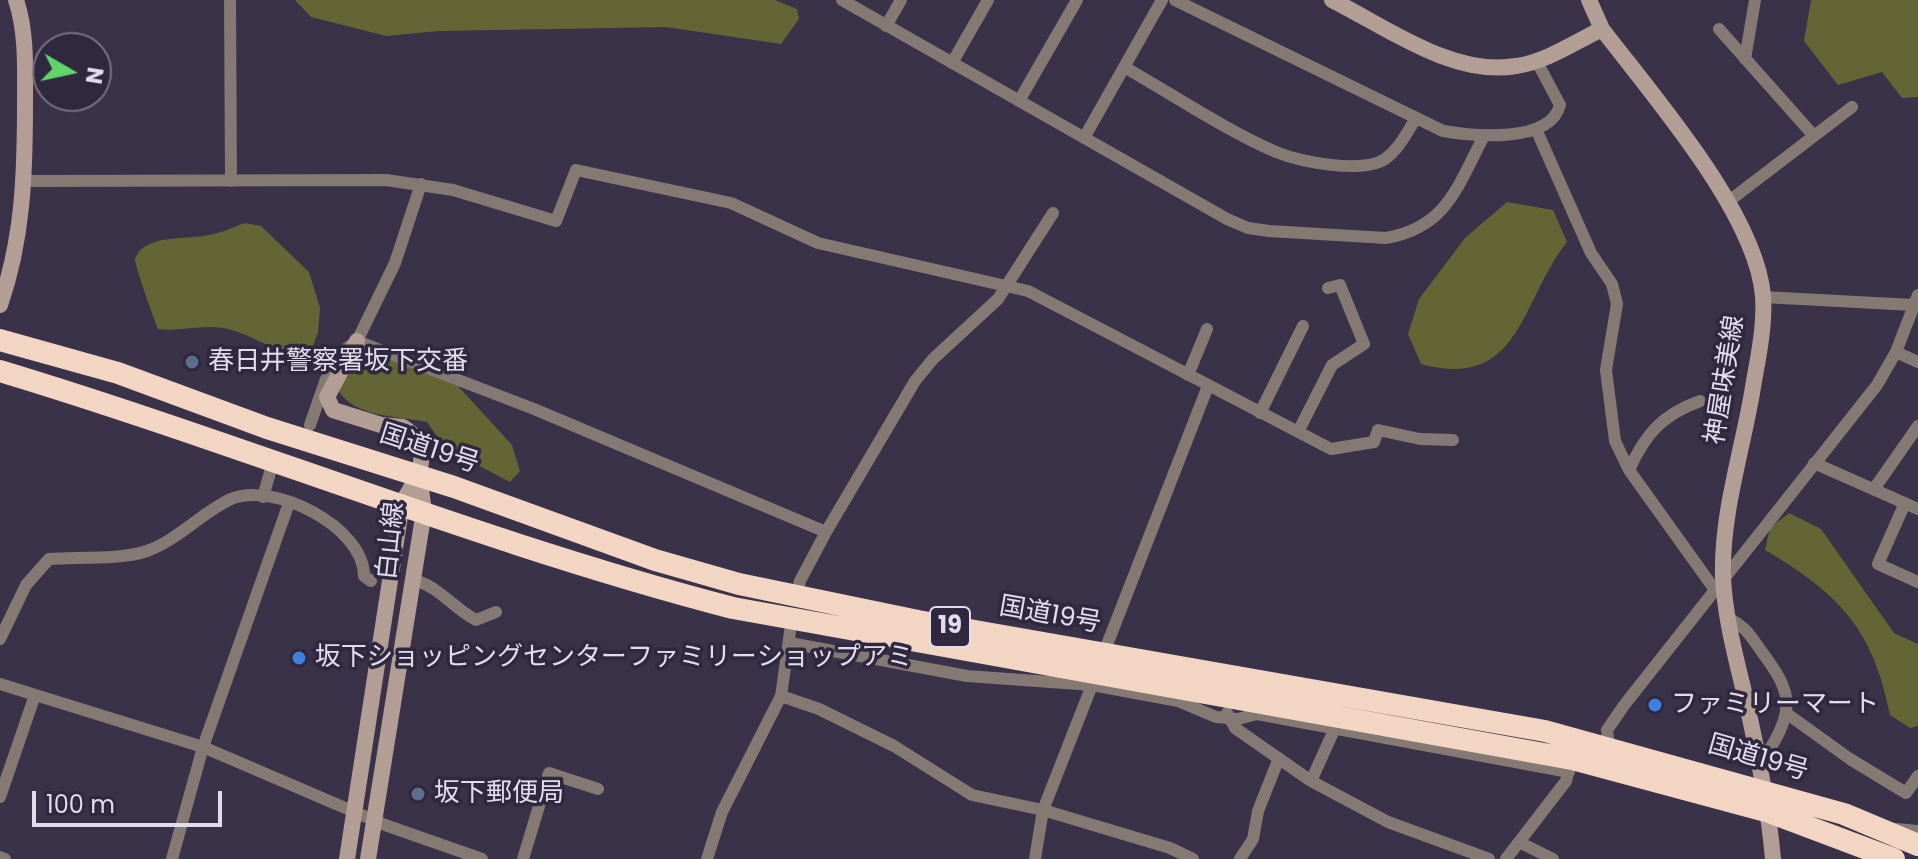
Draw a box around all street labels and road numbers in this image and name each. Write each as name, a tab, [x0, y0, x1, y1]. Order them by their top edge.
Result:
street label: 神屋味美線	[1700, 313, 1752, 447]
street label: 国道19号	[375, 419, 483, 481]
street label: 白山線	[372, 501, 412, 581]
street label: 国道19号	[997, 592, 1103, 640]
road number: 19	[930, 607, 970, 647]
street label: 国道19号	[1704, 730, 1812, 788]

